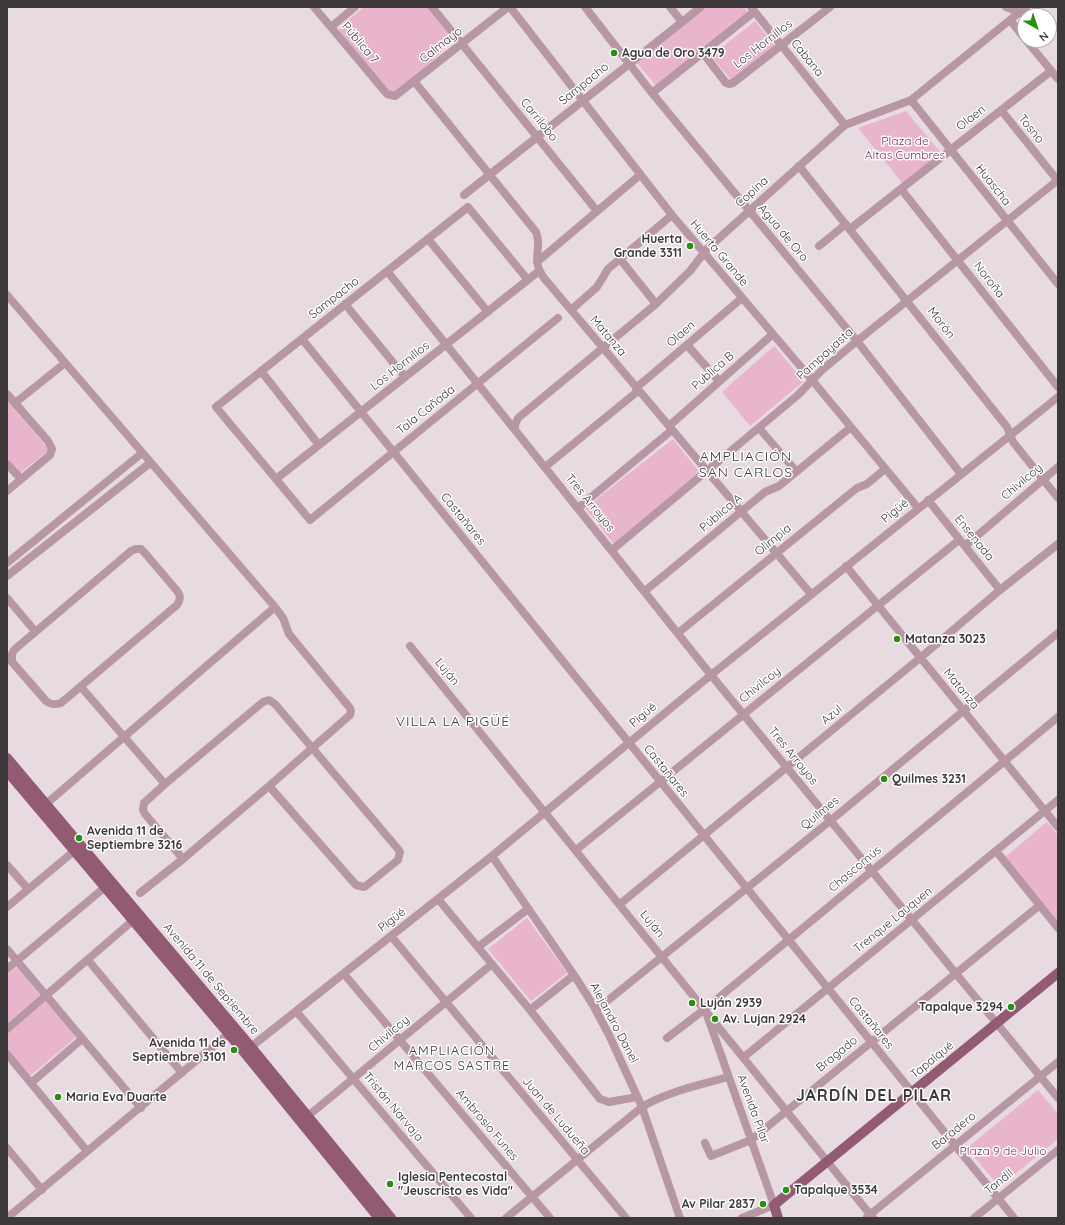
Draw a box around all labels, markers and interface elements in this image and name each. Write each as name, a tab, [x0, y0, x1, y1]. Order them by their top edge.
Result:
north arrow	[1017, 8, 1057, 48]
street label: Los Hornillos	[731, 17, 795, 71]
street label: Pública 7	[339, 19, 381, 67]
street label: Calmayo	[417, 24, 465, 66]
text: N	[1036, 29, 1051, 45]
street label: Cabana	[788, 36, 826, 80]
place label: Agua de Oro 3479	[622, 46, 725, 60]
marker: Agua de Oro 3479	[609, 48, 619, 58]
street label: Sampacho	[556, 60, 612, 108]
street label: Carrilobo	[517, 96, 561, 144]
street label: Olaen	[954, 102, 988, 134]
street label: Tosno	[1015, 112, 1047, 146]
park label: Plaza de Altas Cumbres	[865, 134, 945, 162]
street label: Huascha	[972, 161, 1014, 209]
street label: Copina	[733, 174, 771, 210]
street label: Agua de Oro	[755, 201, 811, 265]
street label: Huerta Grande	[687, 217, 751, 289]
place label: Huerta Grande 3311	[614, 232, 682, 260]
marker: Huerta Grande 3311	[685, 241, 695, 251]
street label: Noroña	[970, 259, 1008, 301]
street label: Sampacho	[306, 274, 362, 322]
street label: Morón	[924, 304, 958, 342]
street label: Matanza	[587, 313, 629, 359]
street label: Olaen	[664, 318, 698, 350]
street label: Pampayasta	[794, 325, 856, 383]
street label: Los Hornillos	[368, 339, 432, 393]
street label: Publica B	[689, 349, 737, 393]
street label: Tala Cañada	[394, 382, 458, 438]
district label: AMPLIACIÓN SAN CARLOS	[699, 449, 793, 482]
street label: Chivilcoy	[999, 461, 1045, 503]
street label: Tres Arroyos	[562, 471, 618, 535]
street label: Castañares	[438, 490, 488, 548]
street label: Pública A	[697, 491, 745, 535]
street label: Pigüé	[879, 496, 911, 526]
street label: Ensenada	[951, 512, 997, 564]
street label: Olimpia	[752, 521, 794, 559]
place label: Matanza 3023	[905, 632, 986, 646]
marker: Matanza 3023	[892, 634, 902, 644]
street label: Luján	[432, 656, 462, 688]
street label: Chivilcoy	[736, 664, 784, 706]
street label: Matanza	[940, 666, 982, 712]
street label: Pigüé	[627, 700, 659, 730]
street label: Azul	[818, 702, 846, 728]
district label: VILLA LA PIGÜÉ	[396, 714, 510, 730]
street label: Tres Arroyos	[765, 724, 821, 788]
street label: Castañares	[641, 742, 691, 800]
place label: Quilmes 3231	[892, 772, 966, 786]
marker: Quilmes 3231	[879, 774, 889, 784]
street label: Quilmes	[798, 793, 842, 833]
place label: Avenida 11 de Septiembre 3216	[87, 824, 182, 852]
marker: Avenida 11 de Septiembre 3216	[74, 833, 84, 843]
street label: Chascomús	[826, 843, 884, 895]
street label: Trenque Lauquen	[851, 884, 935, 956]
street label: Pigüé	[375, 905, 409, 935]
street label: Luján	[637, 908, 667, 940]
street label: Avenida 11 de Septiembre	[160, 920, 262, 1038]
street label: Alejandro Danel	[587, 980, 641, 1066]
street label: Castañares	[846, 994, 896, 1052]
place label: Luján 2939	[700, 996, 762, 1010]
marker: Luján 2939	[687, 998, 697, 1008]
place label: Tapalque 3294	[919, 1000, 1003, 1014]
marker: Tapalque 3294	[1006, 1002, 1016, 1012]
place label: Av. Lujan 2924	[723, 1012, 806, 1026]
street label: Chivilcoy	[366, 1013, 412, 1055]
marker: Av. Lujan 2924	[710, 1014, 720, 1024]
street label: Bragado	[814, 1033, 860, 1075]
place label: Avenida 11 de Septiembre 3101	[132, 1036, 226, 1064]
street label: Tapalqué	[908, 1038, 956, 1082]
district label: AMPLIACIÓN MARCOS SASTRE	[393, 1043, 511, 1074]
marker: Avenida 11 de Septiembre 3101	[229, 1045, 239, 1055]
street label: Tristán Narvaja	[360, 1069, 426, 1145]
street label: Avenida Pilar	[734, 1073, 772, 1145]
street label: Juan de Ludueña	[519, 1074, 593, 1158]
street label: Ambrosio Funes	[453, 1086, 521, 1164]
district label: JARDÍN DEL PILAR	[796, 1086, 952, 1106]
place label: Maria Eva Duarte	[66, 1090, 167, 1104]
marker: Maria Eva Duarte	[53, 1092, 63, 1102]
street label: Baradero	[929, 1109, 979, 1153]
park label: Plaza 9 de Julio	[959, 1144, 1047, 1158]
street label: Tandil	[982, 1166, 1016, 1198]
place label: Iglesia Pentecostal "Jeuscristo es Vida"	[398, 1170, 513, 1198]
marker: Iglesia Pentecostal "Jeuscristo es Vida"	[385, 1179, 395, 1189]
place label: Tapalque 3534	[794, 1183, 878, 1197]
marker: Tapalque 3534	[781, 1185, 791, 1195]
place label: Av Pilar 2837	[682, 1197, 755, 1211]
marker: Av Pilar 2837	[758, 1199, 768, 1209]

